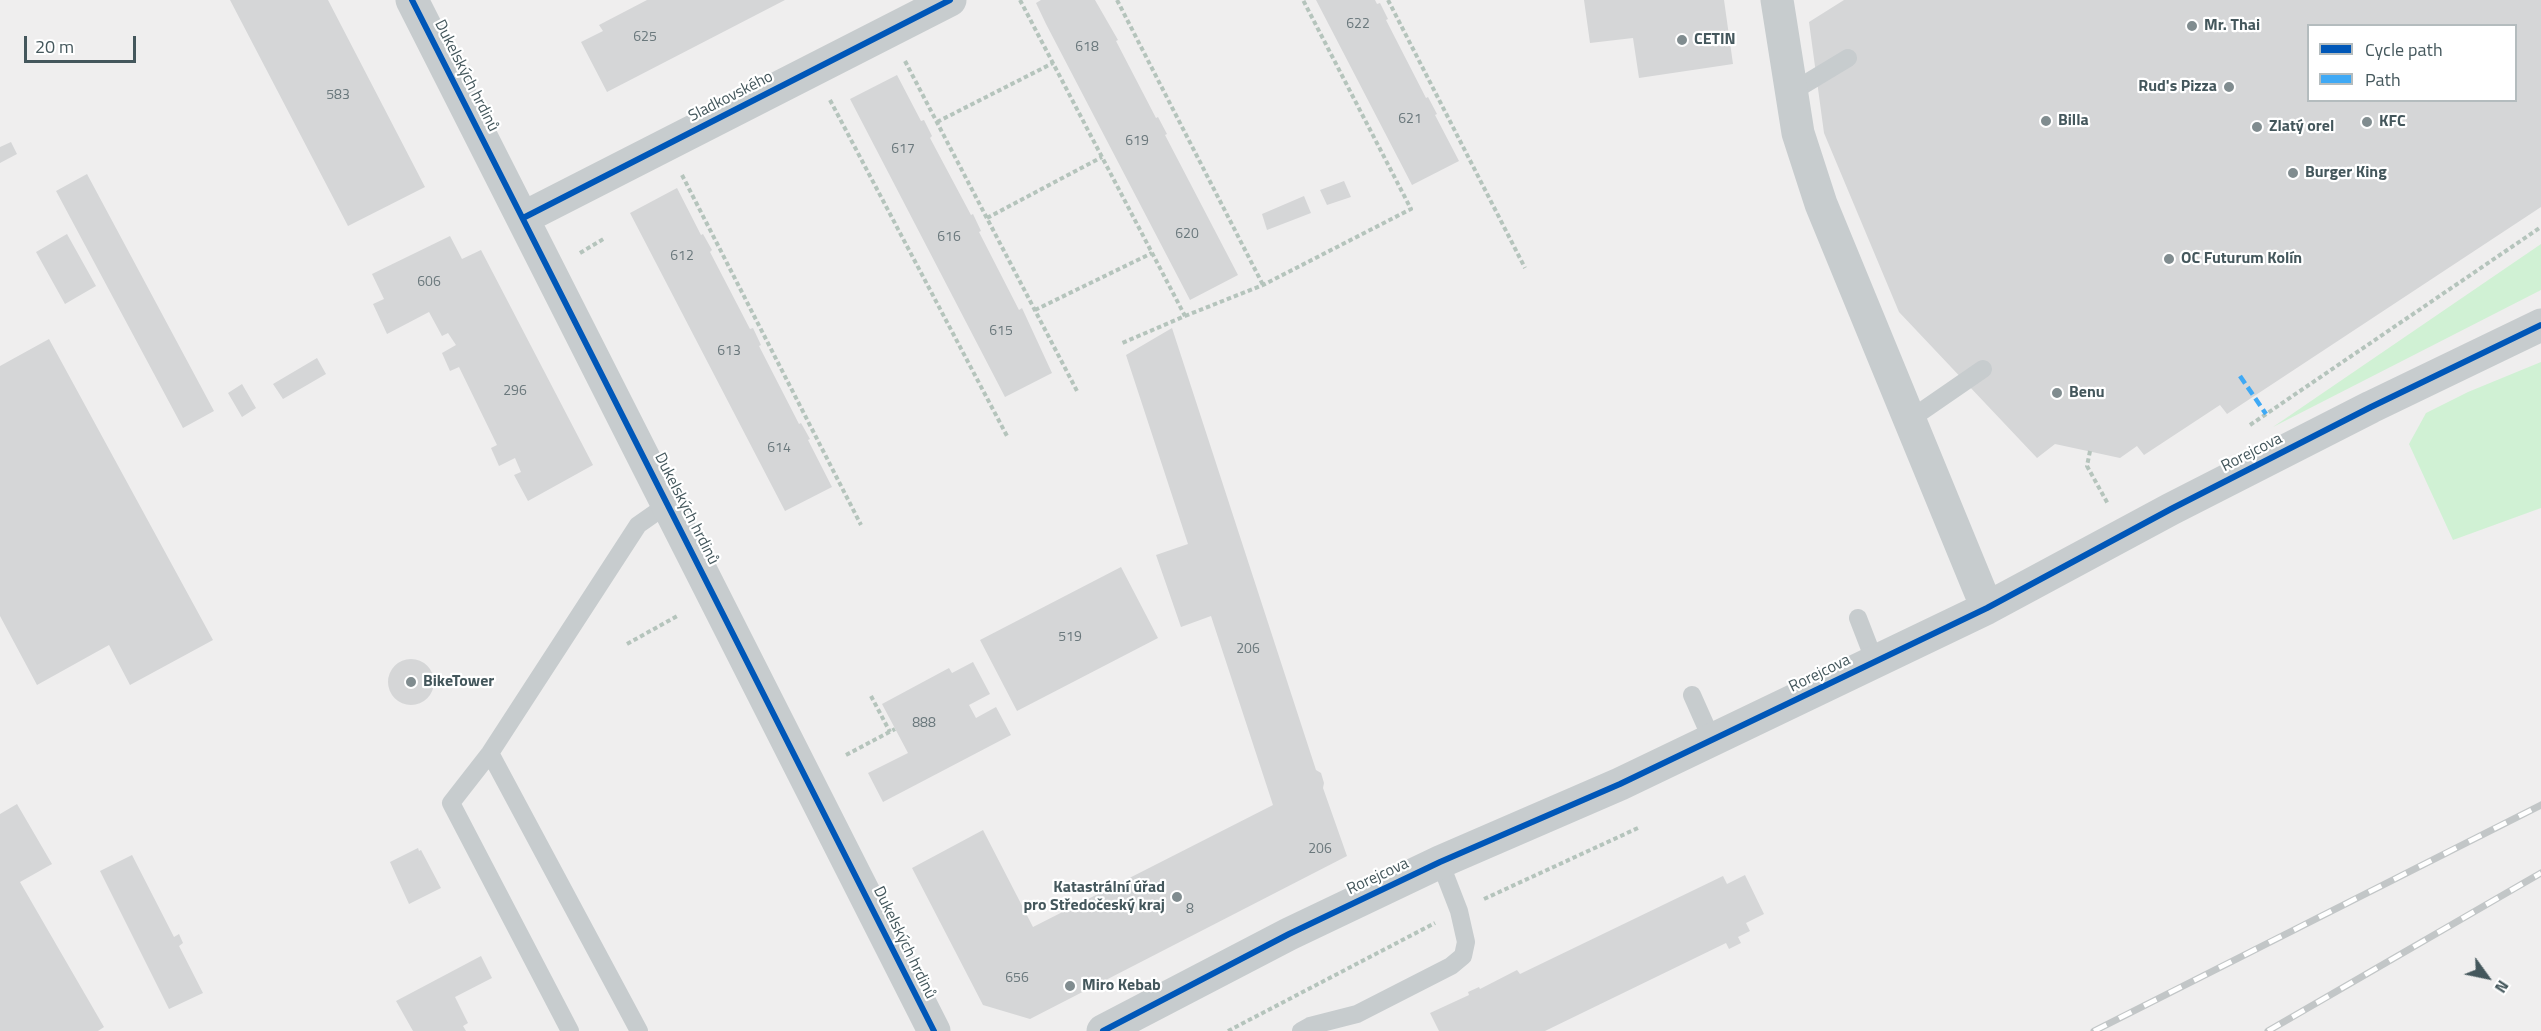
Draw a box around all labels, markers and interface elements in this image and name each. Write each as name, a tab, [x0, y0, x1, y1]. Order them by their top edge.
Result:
place label: Mr. Thai	[2204, 16, 2260, 36]
street label: Dukelských hrdinů	[430, 17, 502, 135]
house number: 622	[1346, 17, 1370, 33]
marker: Mr. Thai	[2185, 19, 2199, 33]
scale bar	[27, 24, 140, 62]
legend	[2307, 24, 2517, 102]
house number: 625	[633, 30, 657, 46]
place label: CETIN	[1694, 30, 1736, 50]
text: 20 m	[35, 33, 74, 60]
marker: CETIN	[1675, 33, 1689, 47]
text: Cycle path	[2365, 36, 2443, 63]
house number: 618	[1075, 40, 1099, 56]
text: Path	[2365, 66, 2401, 93]
street label: Sladkovského	[686, 68, 776, 126]
place label: Rud's Pizza	[2138, 77, 2217, 97]
marker: Rud's Pizza	[2222, 80, 2236, 94]
house number: 583	[326, 88, 350, 104]
place label: Billa	[2058, 111, 2089, 131]
house number: 621	[1398, 112, 1422, 128]
place label: KFC	[2379, 112, 2406, 132]
marker: Billa	[2039, 114, 2053, 128]
marker: KFC	[2360, 115, 2374, 129]
place label: Zlatý orel	[2269, 117, 2334, 137]
marker: Zlatý orel	[2250, 120, 2264, 134]
house number: 619	[1125, 134, 1149, 150]
house number: 617	[891, 142, 915, 158]
place label: Burger King	[2305, 163, 2387, 183]
marker: Burger King	[2286, 166, 2300, 180]
house number: 620	[1175, 227, 1199, 243]
house number: 616	[937, 230, 961, 246]
house number: 612	[670, 249, 694, 265]
place label: OC Futurum Kolín	[2181, 249, 2302, 269]
marker: OC Futurum Kolín	[2162, 252, 2176, 266]
house number: 606	[417, 275, 441, 291]
house number: 615	[989, 324, 1013, 340]
house number: 613	[717, 344, 741, 360]
place label: Benu	[2069, 383, 2105, 403]
house number: 296	[503, 384, 527, 400]
marker: Benu	[2050, 386, 2064, 400]
street label: Rorejcova	[2218, 429, 2286, 477]
house number: 614	[767, 441, 791, 457]
street label: Dukelských hrdinů	[650, 450, 722, 568]
house number: 519	[1058, 630, 1082, 646]
house number: 206	[1236, 642, 1260, 658]
street label: Rorejcova	[1786, 651, 1854, 697]
place label: BikeTower	[423, 672, 494, 692]
marker: BikeTower	[404, 675, 418, 689]
house number: 888	[912, 716, 936, 732]
house number: 206	[1308, 842, 1332, 858]
street label: Rorejcova	[1344, 854, 1412, 900]
place label: Katastrální úřad pro Středočeský kraj	[1023, 878, 1165, 916]
street label: Dukelských hrdinů	[868, 884, 940, 1002]
marker: Katastrální úřad pro Středočeský kraj	[1170, 890, 1184, 904]
house number: 8	[1186, 902, 1194, 918]
north arrow	[2457, 947, 2517, 1007]
house number: 656	[1005, 971, 1029, 987]
place label: Miro Kebab	[1082, 976, 1161, 996]
text: N	[2489, 976, 2515, 998]
marker: Miro Kebab	[1063, 979, 1077, 993]

